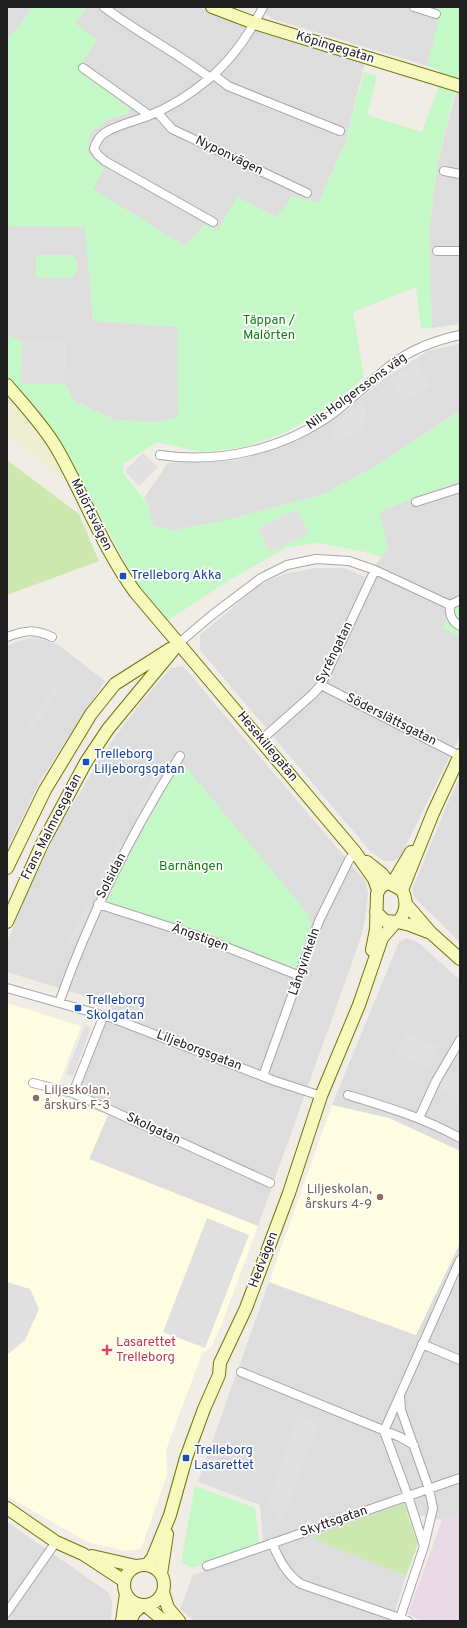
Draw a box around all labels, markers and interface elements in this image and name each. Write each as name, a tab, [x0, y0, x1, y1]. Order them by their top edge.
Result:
street label: Köpingegatan	[294, 28, 376, 68]
street label: Nyponvägen	[193, 133, 265, 179]
park label: Täppan / Malörten	[243, 313, 296, 344]
street label: Nils Holgerssons väg	[304, 350, 410, 434]
street label: Malörtsvägen	[67, 476, 115, 554]
place label: Trelleborg Akka	[131, 568, 221, 584]
marker: Trelleborg Akka	[118, 571, 128, 581]
street label: Syréngatan	[313, 619, 357, 687]
street label: Söderslättsgatan	[343, 690, 439, 750]
street label: Hesekillegatan	[233, 709, 301, 785]
place label: Trelleborg Liljeborgsgatan	[94, 747, 185, 778]
marker: Trelleborg Liljeborgsgatan	[81, 757, 91, 767]
street label: Frans Malmrosgatan	[18, 771, 86, 883]
street label: Solsidan	[94, 850, 130, 902]
park label: Barnängen	[159, 859, 223, 875]
street label: Ängstigen	[169, 918, 231, 956]
street label: Långvinkeln	[286, 926, 324, 998]
place label: Trelleborg Skolgatan	[86, 993, 145, 1024]
marker: Trelleborg Skolgatan	[73, 1003, 83, 1013]
street label: Liljeborgsgatan	[154, 1027, 244, 1075]
place label: Liljeskolan, årskurs F-3	[44, 1083, 110, 1114]
marker: Liljeskolan, årskurs F-3	[31, 1093, 41, 1103]
street label: Skolgatan	[123, 1109, 183, 1149]
place label: Liljeskolan, årskurs 4-9	[305, 1182, 372, 1213]
marker: Liljeskolan, årskurs 4-9	[375, 1192, 385, 1202]
street label: Hedvägen	[246, 1230, 282, 1290]
place label: Lasarettet Trelleborg	[116, 1335, 176, 1366]
marker: Lasarettet Trelleborg	[101, 1344, 113, 1356]
place label: Trelleborg Lasarettet	[194, 1443, 254, 1474]
marker: Trelleborg Lasarettet	[181, 1453, 191, 1463]
street label: Skyttsgatan	[298, 1503, 370, 1541]

